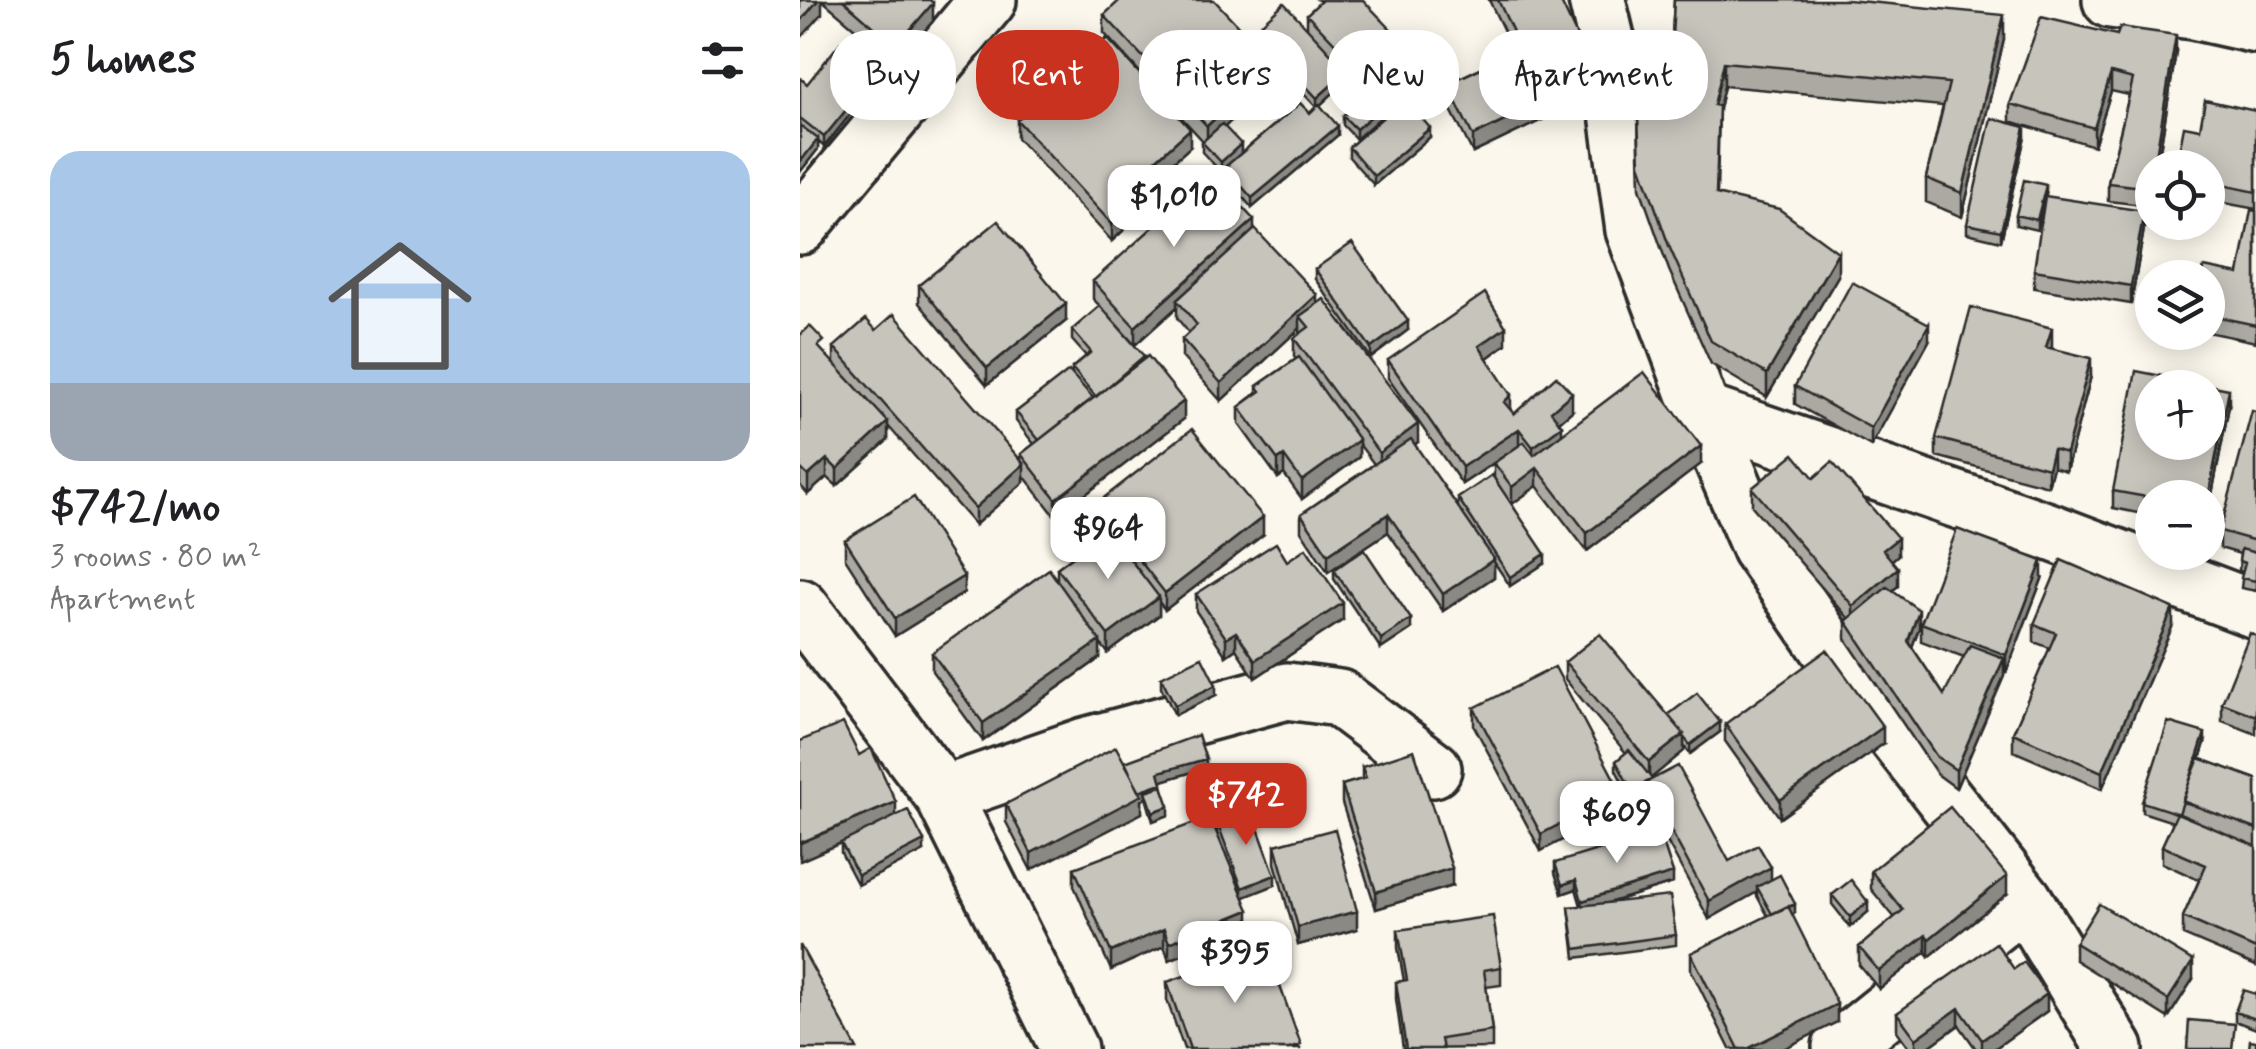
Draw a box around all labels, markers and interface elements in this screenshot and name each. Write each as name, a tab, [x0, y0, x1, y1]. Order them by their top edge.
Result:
chip: Buy	[830, 30, 956, 120]
chip: Rent	[976, 30, 1119, 120]
chip: Filters	[1139, 30, 1307, 120]
chip: New	[1327, 30, 1459, 120]
chip: Apartment	[1479, 30, 1708, 120]
text: 5 homes	[50, 33, 196, 88]
icon: filters	[695, 33, 750, 88]
map controls	[2135, 150, 2225, 570]
button: locate	[2135, 150, 2225, 240]
pin: $1,010	[1093, 165, 1255, 250]
text: $1,010	[1130, 176, 1218, 218]
icon: home	[310, 216, 490, 396]
button: layers	[2135, 260, 2225, 350]
button: +	[2135, 370, 2225, 460]
button: −	[2135, 480, 2225, 570]
text: $742/mo	[50, 481, 220, 536]
pin: $964	[1049, 497, 1167, 582]
text: $964	[1072, 508, 1144, 550]
text: 3 rooms · 80 m²	[50, 536, 261, 578]
text: Apartment	[50, 578, 195, 620]
pin: $742	[1187, 763, 1305, 848]
text: $742	[1208, 774, 1284, 816]
pin: $609	[1558, 781, 1676, 866]
text: $609	[1582, 792, 1652, 834]
pin: $395	[1176, 921, 1294, 1006]
text: $395	[1200, 932, 1270, 974]

